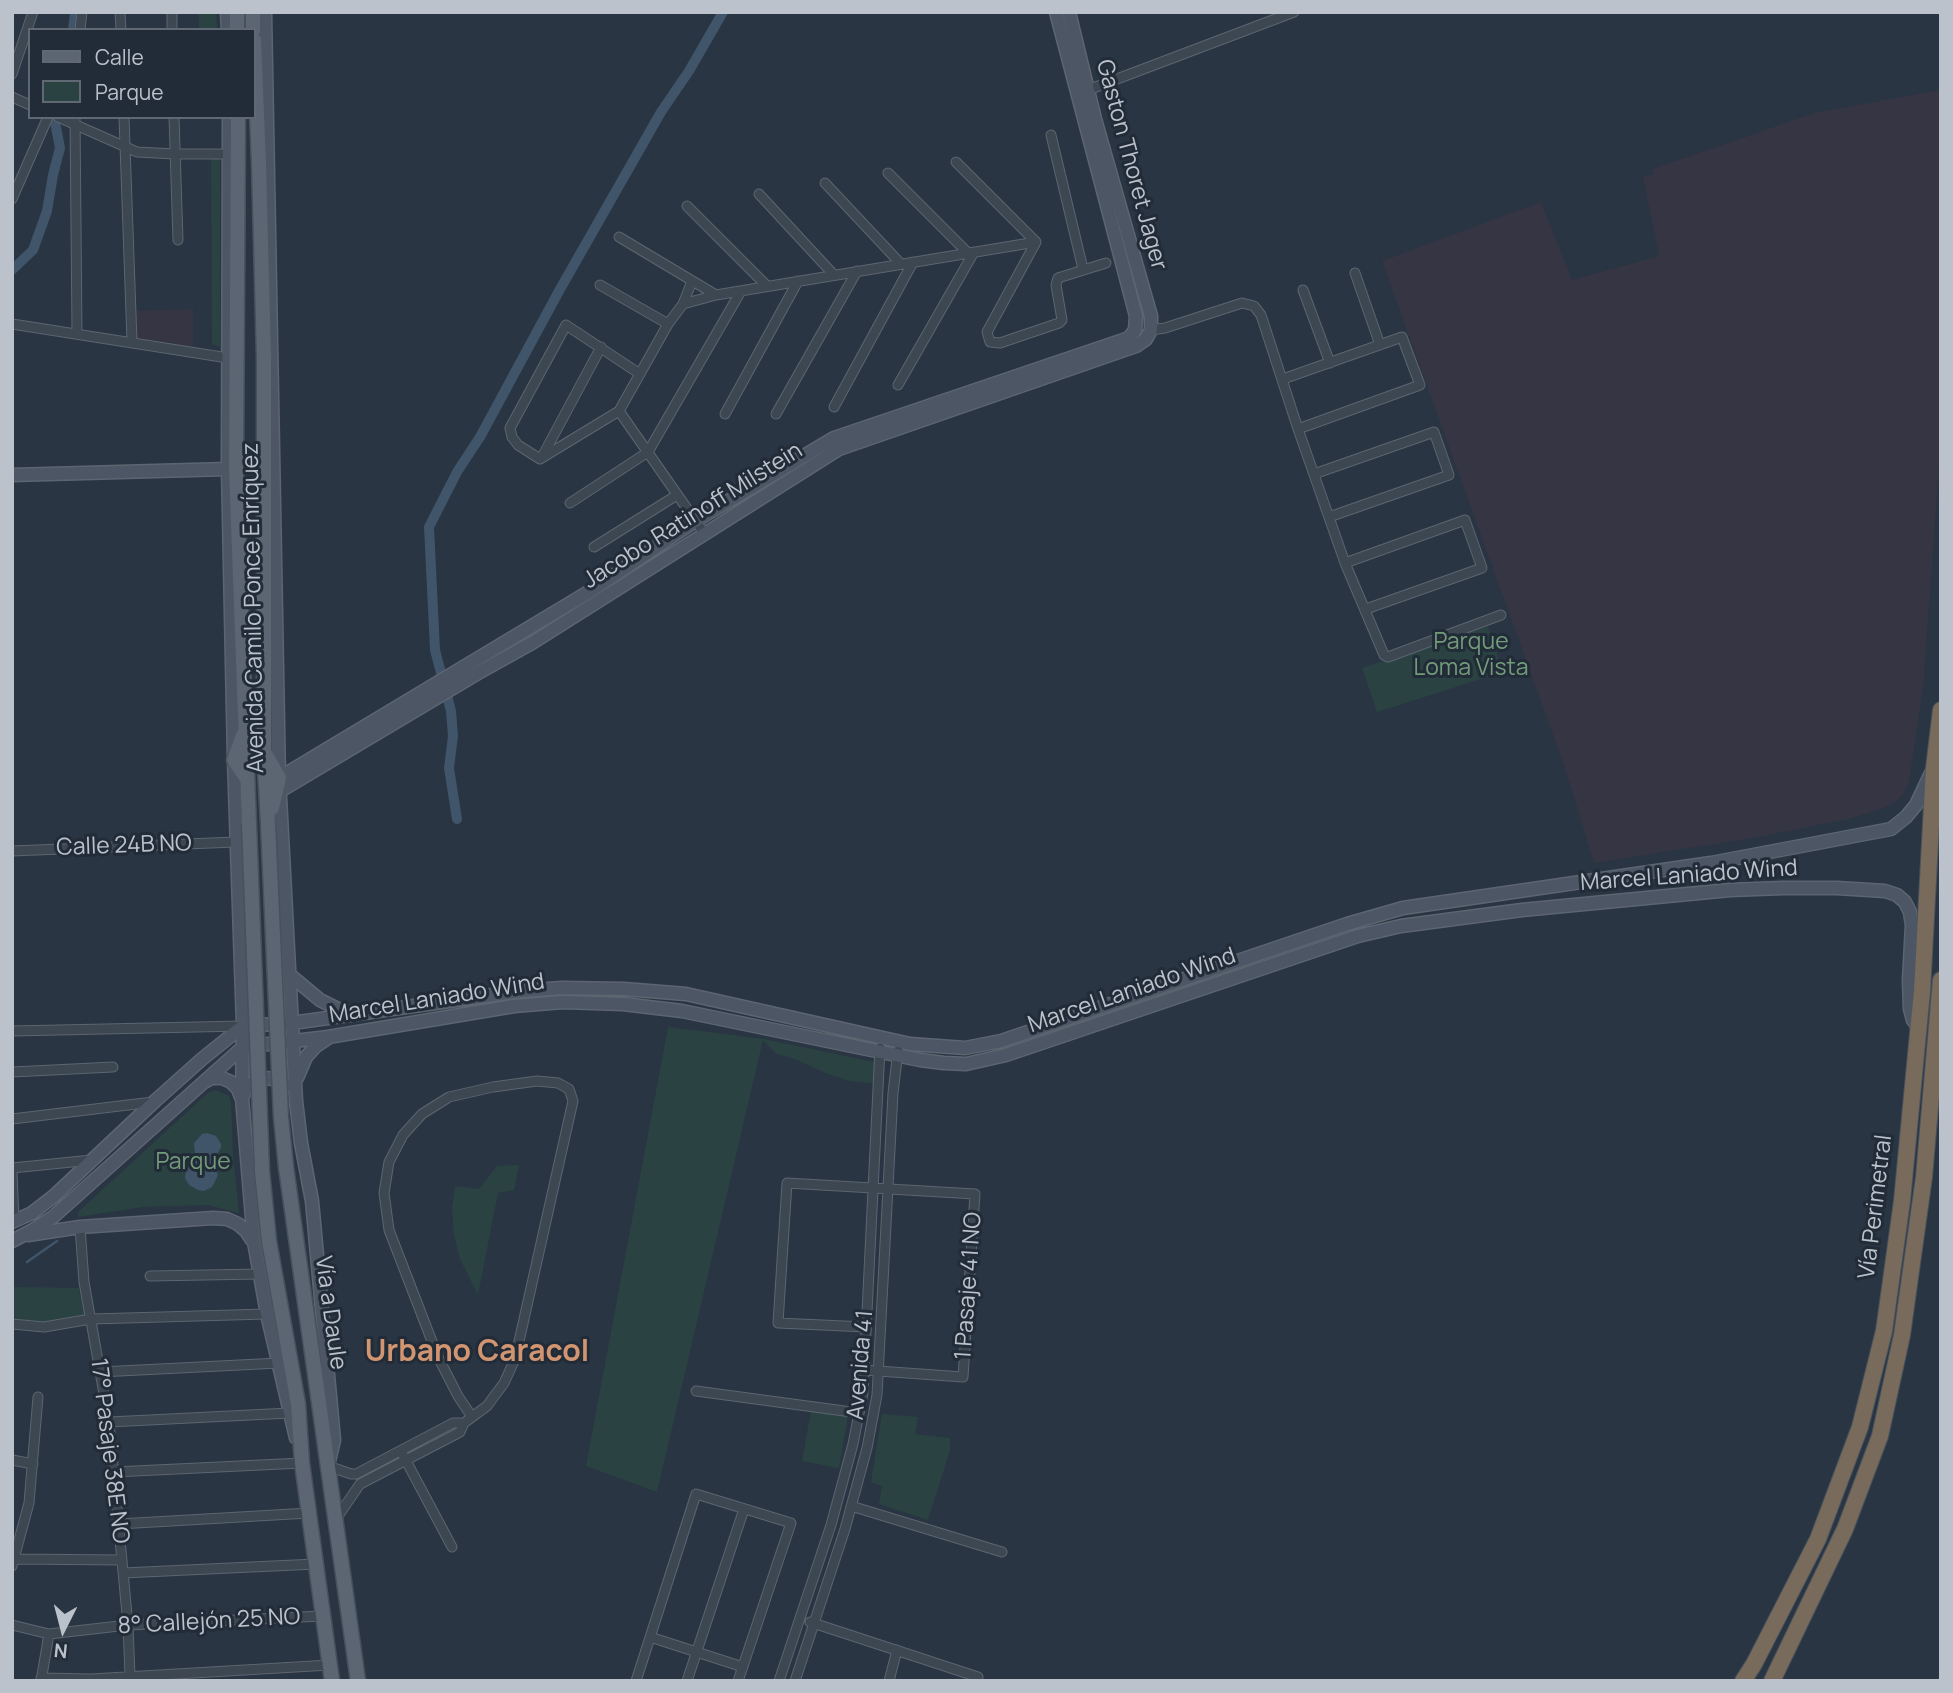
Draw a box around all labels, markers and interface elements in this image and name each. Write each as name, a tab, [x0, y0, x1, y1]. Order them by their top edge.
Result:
legend	[28, 28, 256, 119]
text: Calle	[95, 43, 144, 71]
street label: Gaston Thoret Jager	[1090, 57, 1172, 273]
text: Parque	[95, 78, 164, 106]
street label: Jacobo Ratinoff Milstein	[578, 437, 808, 595]
street label: Avenida Camilo Ponce Enríquez	[237, 443, 271, 773]
park label: Parque Loma Vista	[1413, 629, 1529, 683]
street label: Calle 24B NO	[56, 830, 192, 862]
street label: Marcel Laniado Wind	[1579, 855, 1799, 897]
street label: Marcel Laniado Wind	[1025, 943, 1239, 1039]
street label: Marcel Laniado Wind	[327, 968, 547, 1030]
street label: Vía Perimetral	[1853, 1133, 1899, 1281]
park label: Parque	[155, 1149, 231, 1177]
street label: 1 Pasaje 41 NO	[950, 1211, 988, 1361]
street label: Vía a Daule	[308, 1255, 352, 1371]
street label: Avenida 41	[842, 1309, 880, 1421]
district label: Urbano Caracol	[365, 1335, 589, 1371]
street label: 17° Pasaje 38E NO	[84, 1357, 134, 1545]
north arrow	[28, 1595, 98, 1665]
street label: 8° Callejón 25 NO	[117, 1603, 301, 1641]
text: N	[53, 1637, 69, 1665]

